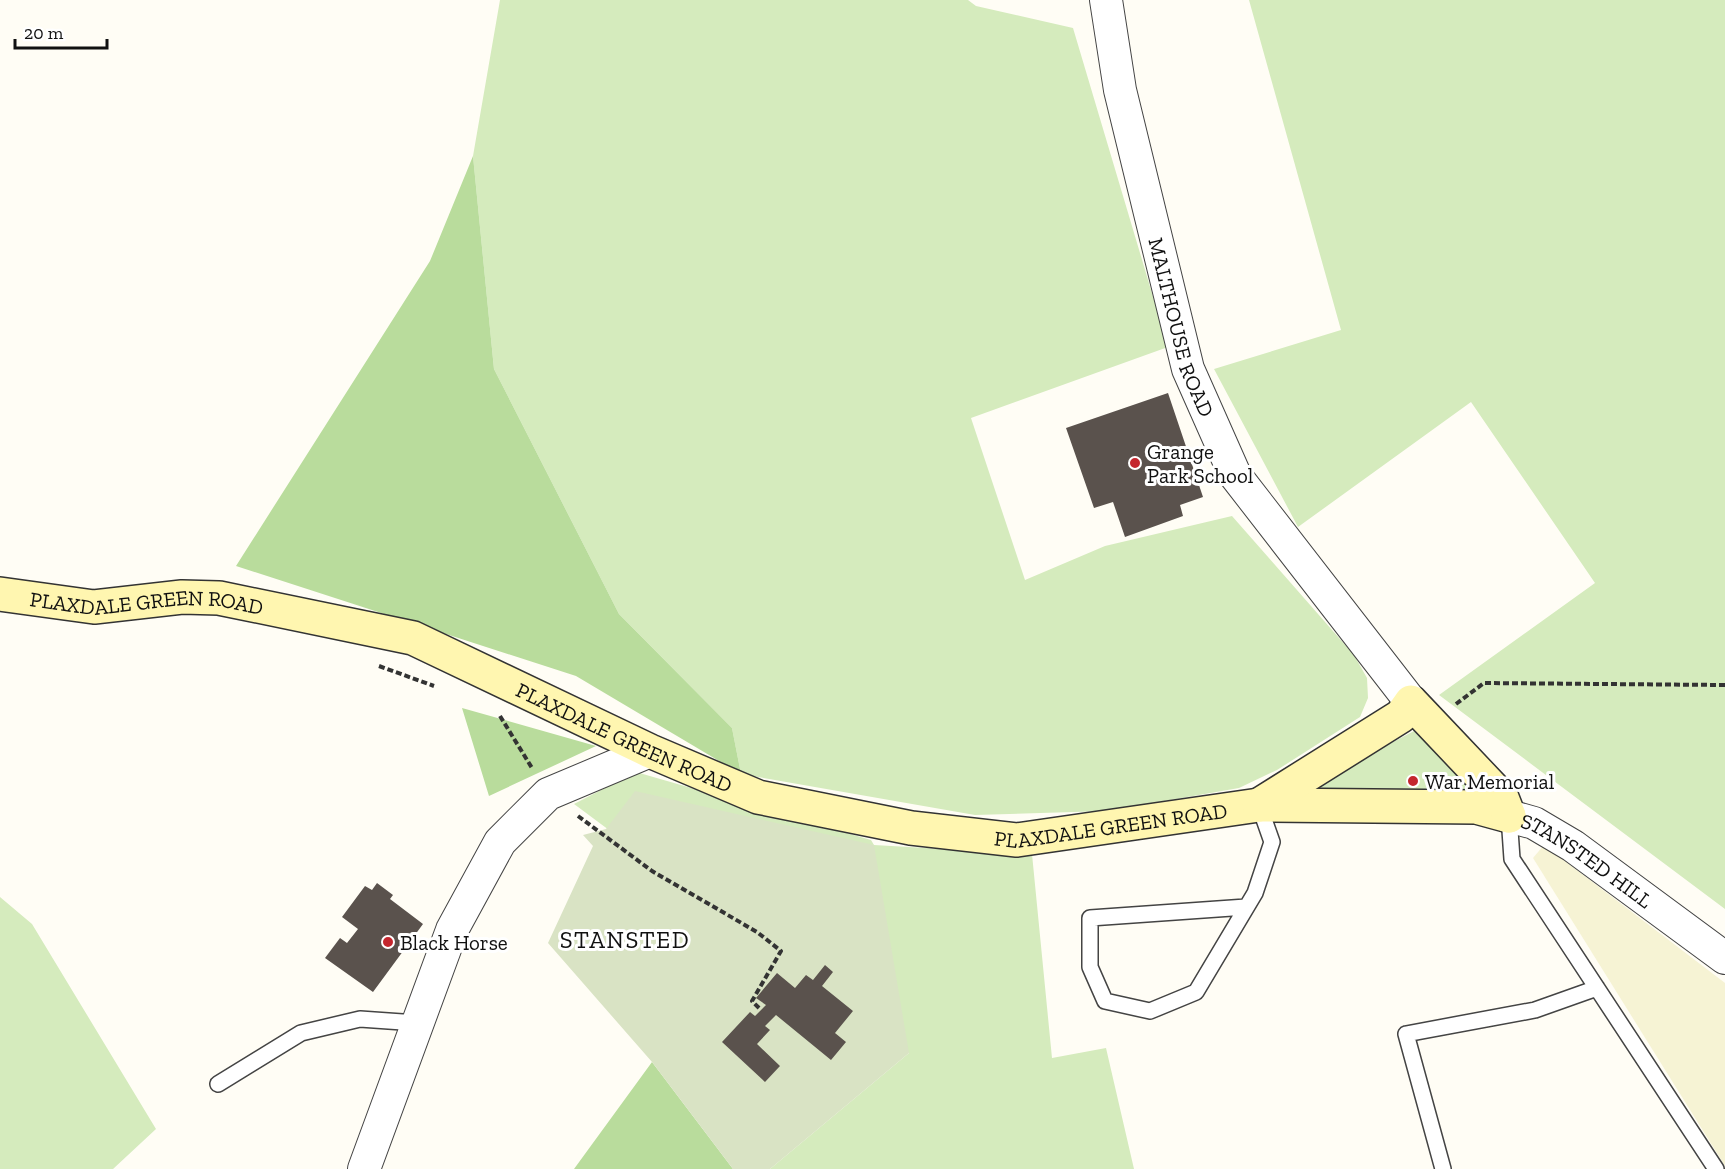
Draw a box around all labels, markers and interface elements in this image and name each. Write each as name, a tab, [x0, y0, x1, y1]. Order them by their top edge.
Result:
scale bar	[15, 12, 106, 50]
text: 20 m	[24, 22, 64, 44]
street label: MALTHOUSE ROAD	[1144, 235, 1220, 420]
place label: Grange Park School	[1147, 439, 1254, 488]
marker: Grange Park School	[1128, 456, 1142, 470]
street label: PLAXDALE GREEN ROAD	[28, 584, 266, 619]
street label: PLAXDALE GREEN ROAD	[512, 677, 736, 797]
place label: War Memorial	[1425, 769, 1555, 794]
marker: War Memorial	[1406, 774, 1420, 788]
street label: PLAXDALE GREEN ROAD	[993, 797, 1229, 853]
street label: STANSTED HILL	[1518, 807, 1658, 913]
district label: STANSTED	[560, 925, 690, 954]
place label: Black Horse	[400, 930, 508, 955]
marker: Black Horse	[381, 935, 395, 949]

